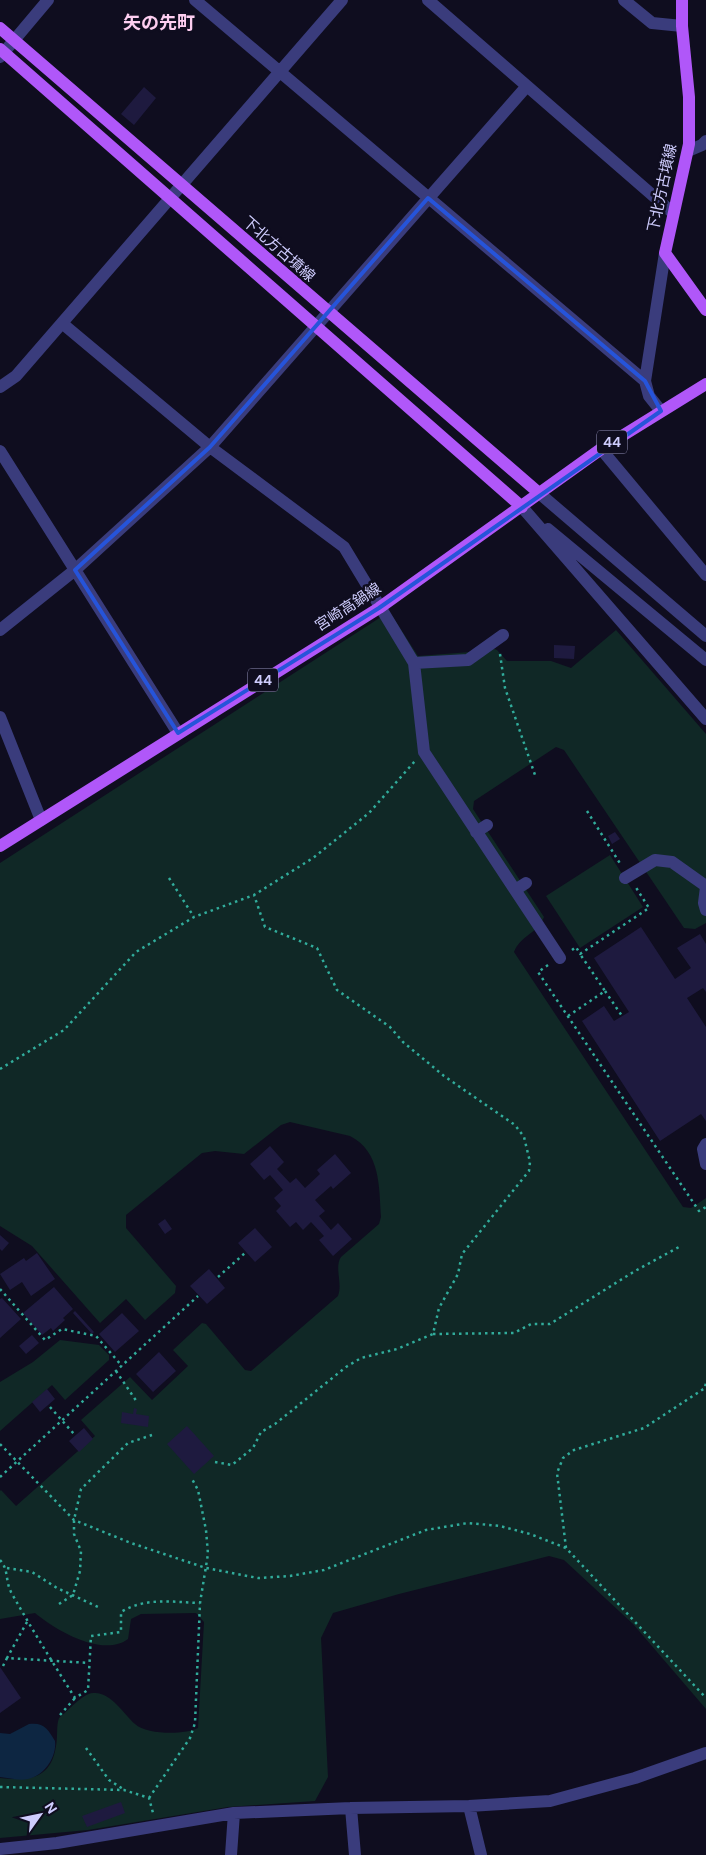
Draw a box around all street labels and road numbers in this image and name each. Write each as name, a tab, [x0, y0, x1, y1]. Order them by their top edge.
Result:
street label: 下北方古墳線	[643, 142, 681, 234]
street label: 下北方古墳線	[238, 212, 320, 286]
road number: 44	[597, 431, 627, 454]
street label: 宮崎高鍋線	[311, 578, 385, 636]
road number: 44	[248, 668, 278, 692]

